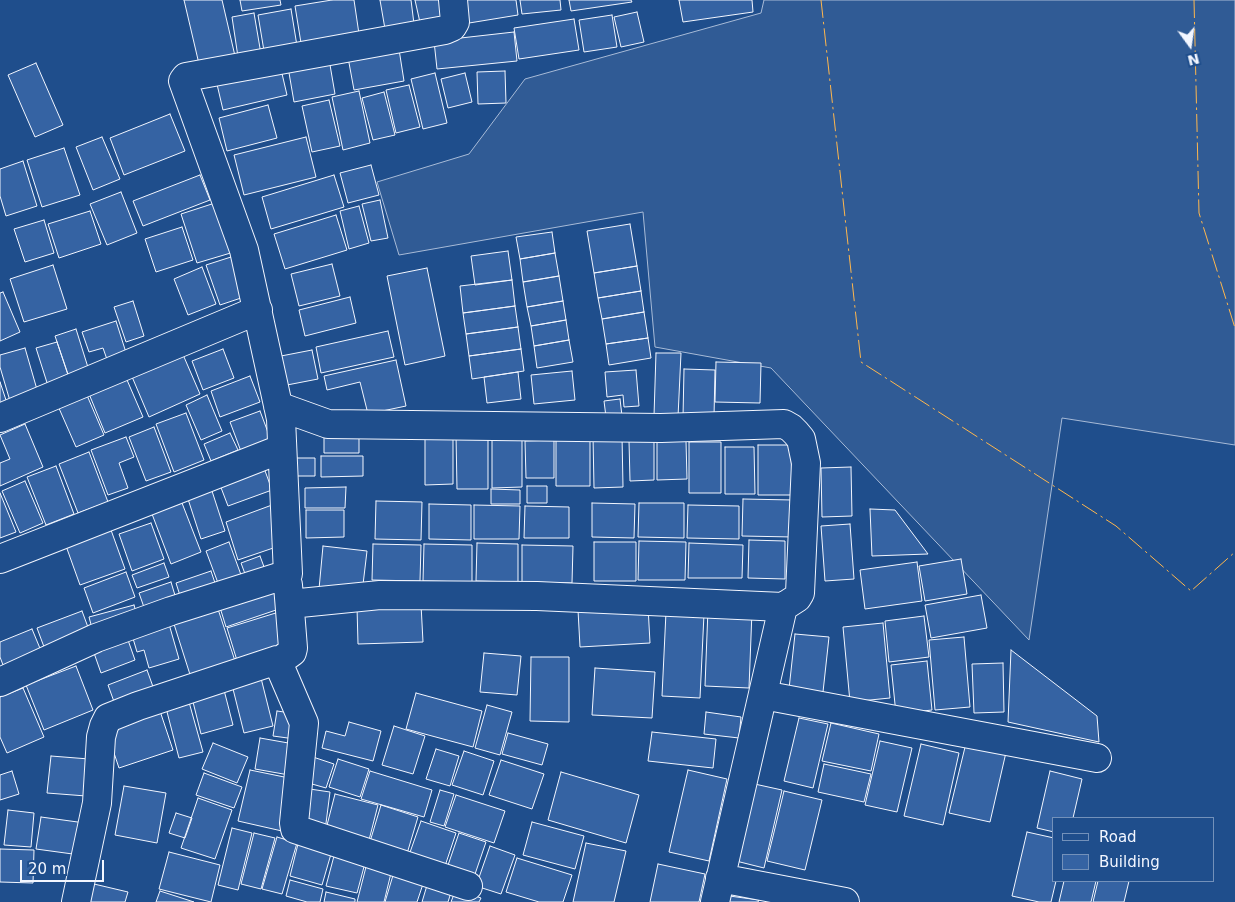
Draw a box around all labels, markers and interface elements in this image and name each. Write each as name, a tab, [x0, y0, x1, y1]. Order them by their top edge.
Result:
north arrow	[1165, 20, 1215, 70]
text: N	[1186, 50, 1201, 69]
legend	[1052, 817, 1215, 882]
text: Road	[1099, 828, 1137, 846]
scale bar	[22, 850, 106, 882]
text: Building	[1099, 853, 1160, 871]
text: 20 m	[28, 860, 66, 878]

